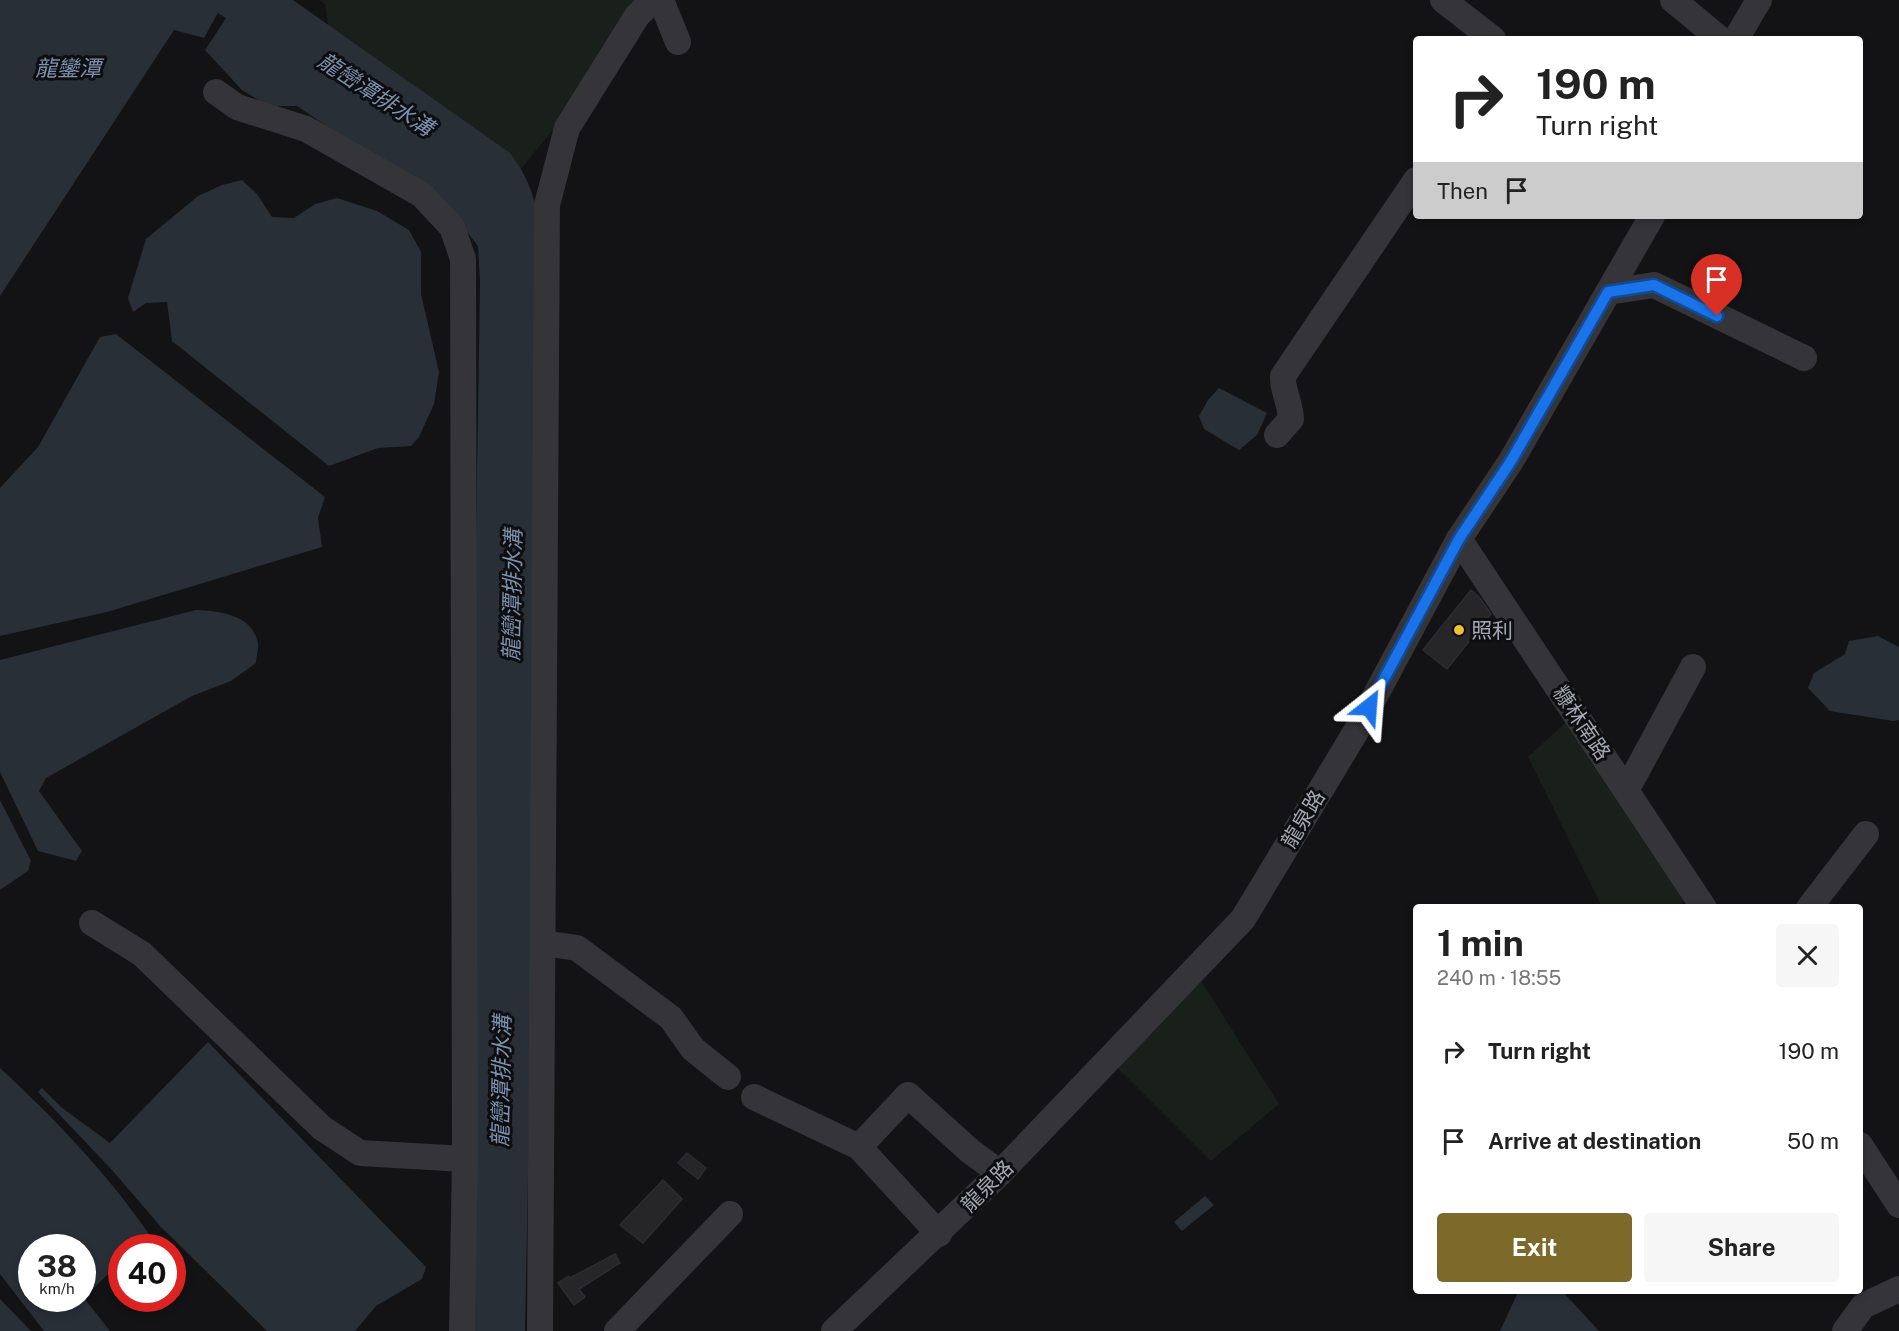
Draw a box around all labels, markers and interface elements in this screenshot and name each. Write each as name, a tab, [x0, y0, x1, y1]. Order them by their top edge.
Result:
water label: 龍巒潭排水溝	[314, 47, 441, 142]
water label: 龍鑾潭	[35, 55, 105, 81]
text: 190 m	[1536, 59, 1656, 108]
icon: right	[1437, 60, 1515, 138]
text: Turn right	[1536, 109, 1659, 141]
icon: arrive	[1500, 174, 1533, 207]
text: Then	[1437, 178, 1488, 204]
pin	[1691, 254, 1742, 316]
icon: arrive	[1700, 263, 1733, 296]
water label: 龍巒潭排水溝	[498, 526, 526, 661]
place label: 照利	[1471, 618, 1513, 643]
marker: 照利	[1452, 623, 1466, 637]
position arrow	[1337, 675, 1401, 739]
street label: 糠林南路	[1548, 681, 1616, 765]
street label: 龍泉路	[1276, 786, 1330, 852]
text: 1 min	[1437, 922, 1524, 964]
button: close	[1776, 924, 1839, 987]
text: 240 m · 18:55	[1437, 966, 1561, 990]
water label: 龍巒潭排水溝	[487, 1012, 515, 1147]
icon: right	[1437, 1035, 1470, 1068]
text: Turn right	[1488, 1038, 1591, 1064]
text: 190 m	[1779, 1038, 1839, 1064]
icon: arrive	[1437, 1125, 1470, 1158]
text: Arrive at destination	[1488, 1128, 1701, 1154]
text: 50 m	[1787, 1128, 1839, 1154]
street label: 龍泉路	[956, 1155, 1018, 1217]
button: Exit	[1437, 1213, 1632, 1282]
button: Share	[1644, 1213, 1839, 1282]
speed limit sign: 40	[108, 1234, 186, 1312]
text: 38	[37, 1248, 77, 1284]
text: km/h	[39, 1280, 75, 1297]

